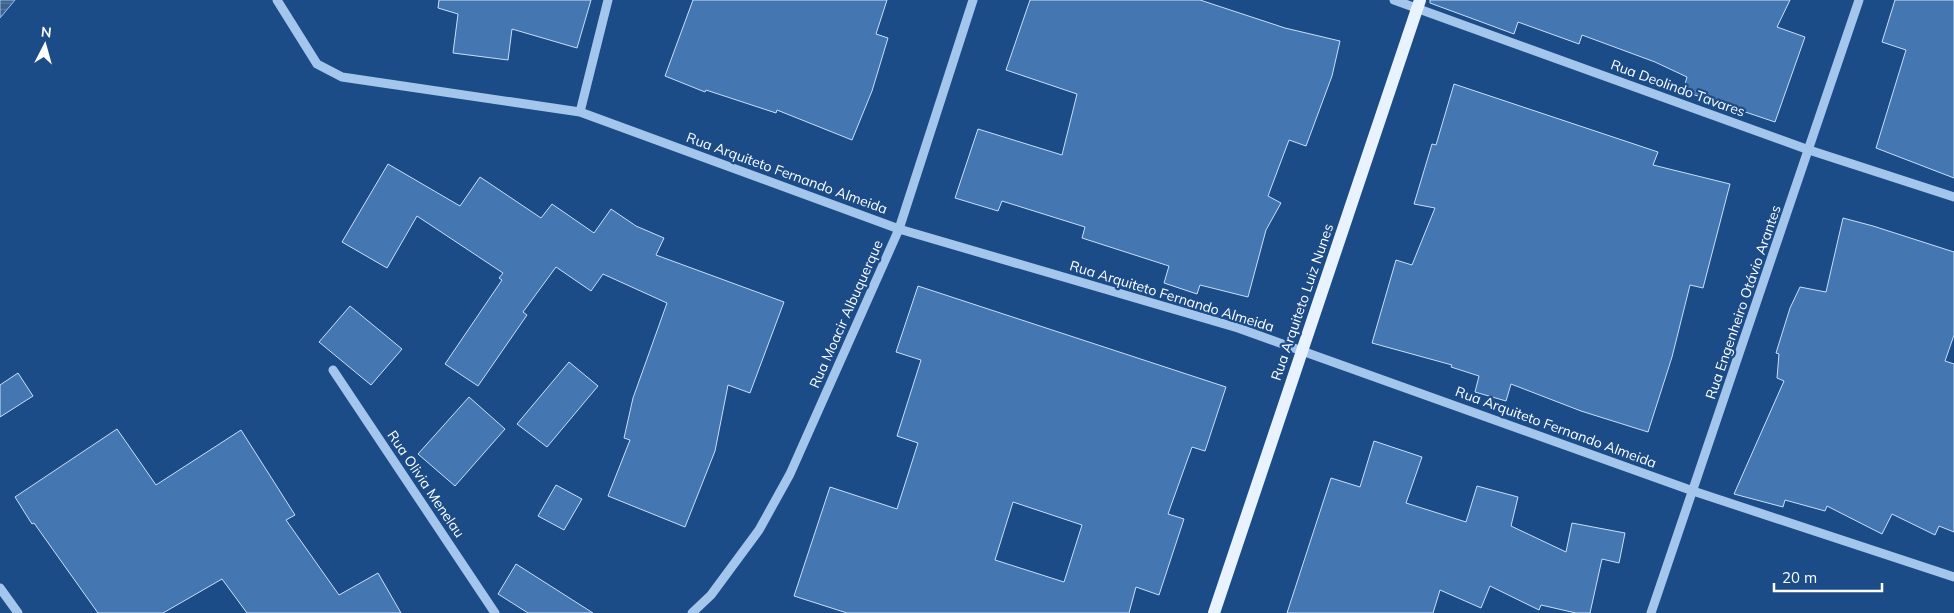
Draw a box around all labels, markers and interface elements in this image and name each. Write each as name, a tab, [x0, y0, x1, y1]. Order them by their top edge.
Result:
north arrow	[20, 20, 70, 70]
text: N	[40, 23, 53, 42]
street label: Rua Deolindo Tavares	[1608, 55, 1748, 121]
street label: Rua Arquiteto Fernando Almeida	[684, 128, 890, 218]
street label: Rua Engenheiro Otávio Arantes	[1701, 203, 1785, 401]
street label: Rua Arquiteto Luiz Nunes	[1267, 221, 1337, 383]
street label: Rua Moacir Albuquerque	[805, 237, 887, 391]
street label: Rua Arquiteto Fernando Almeida	[1068, 256, 1276, 336]
street label: Rua Arquiteto Fernando Almeida	[1453, 382, 1659, 472]
street label: Rua Olivia Menelau	[383, 427, 469, 541]
scale bar	[1774, 560, 1882, 592]
text: 20 m	[1782, 568, 1817, 587]

